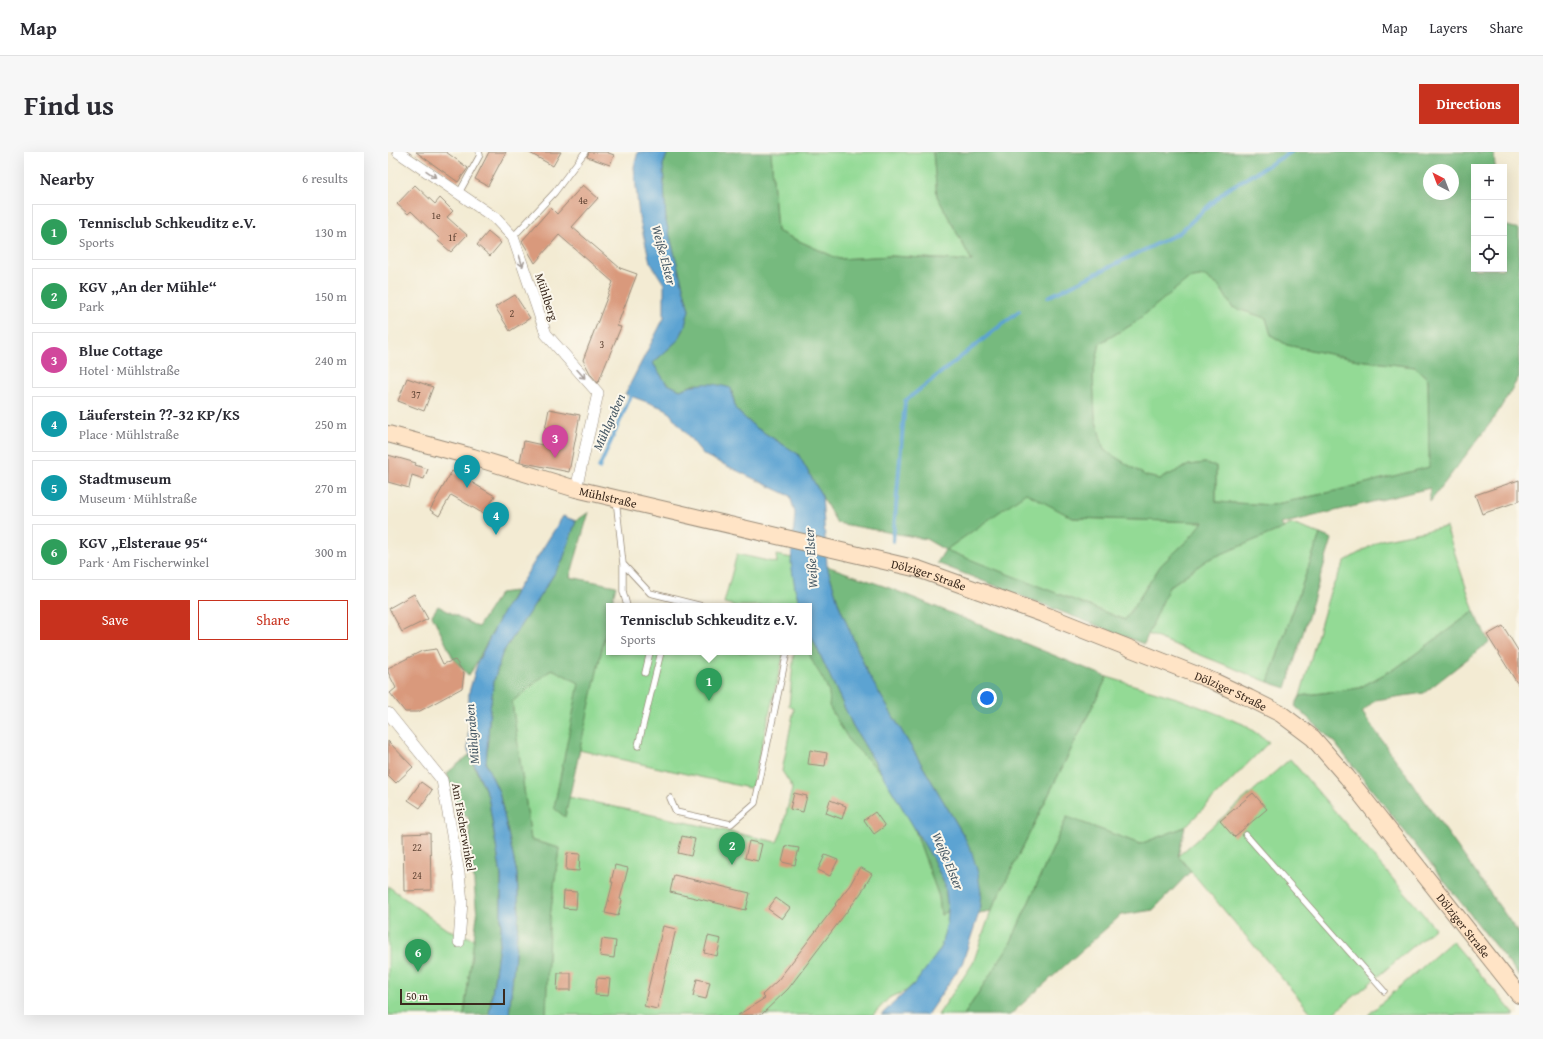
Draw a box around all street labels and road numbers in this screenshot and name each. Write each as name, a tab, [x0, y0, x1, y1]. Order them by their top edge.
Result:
street label: Mühlberg	[531, 271, 563, 323]
street label: Mühlstraße	[578, 482, 639, 512]
street label: Dölziger Straße	[890, 555, 969, 594]
street label: Dölziger Straße	[1192, 666, 1271, 714]
street label: Am Fischerwinkel	[448, 781, 480, 873]
street label: Dölziger Straße	[1433, 889, 1495, 961]

